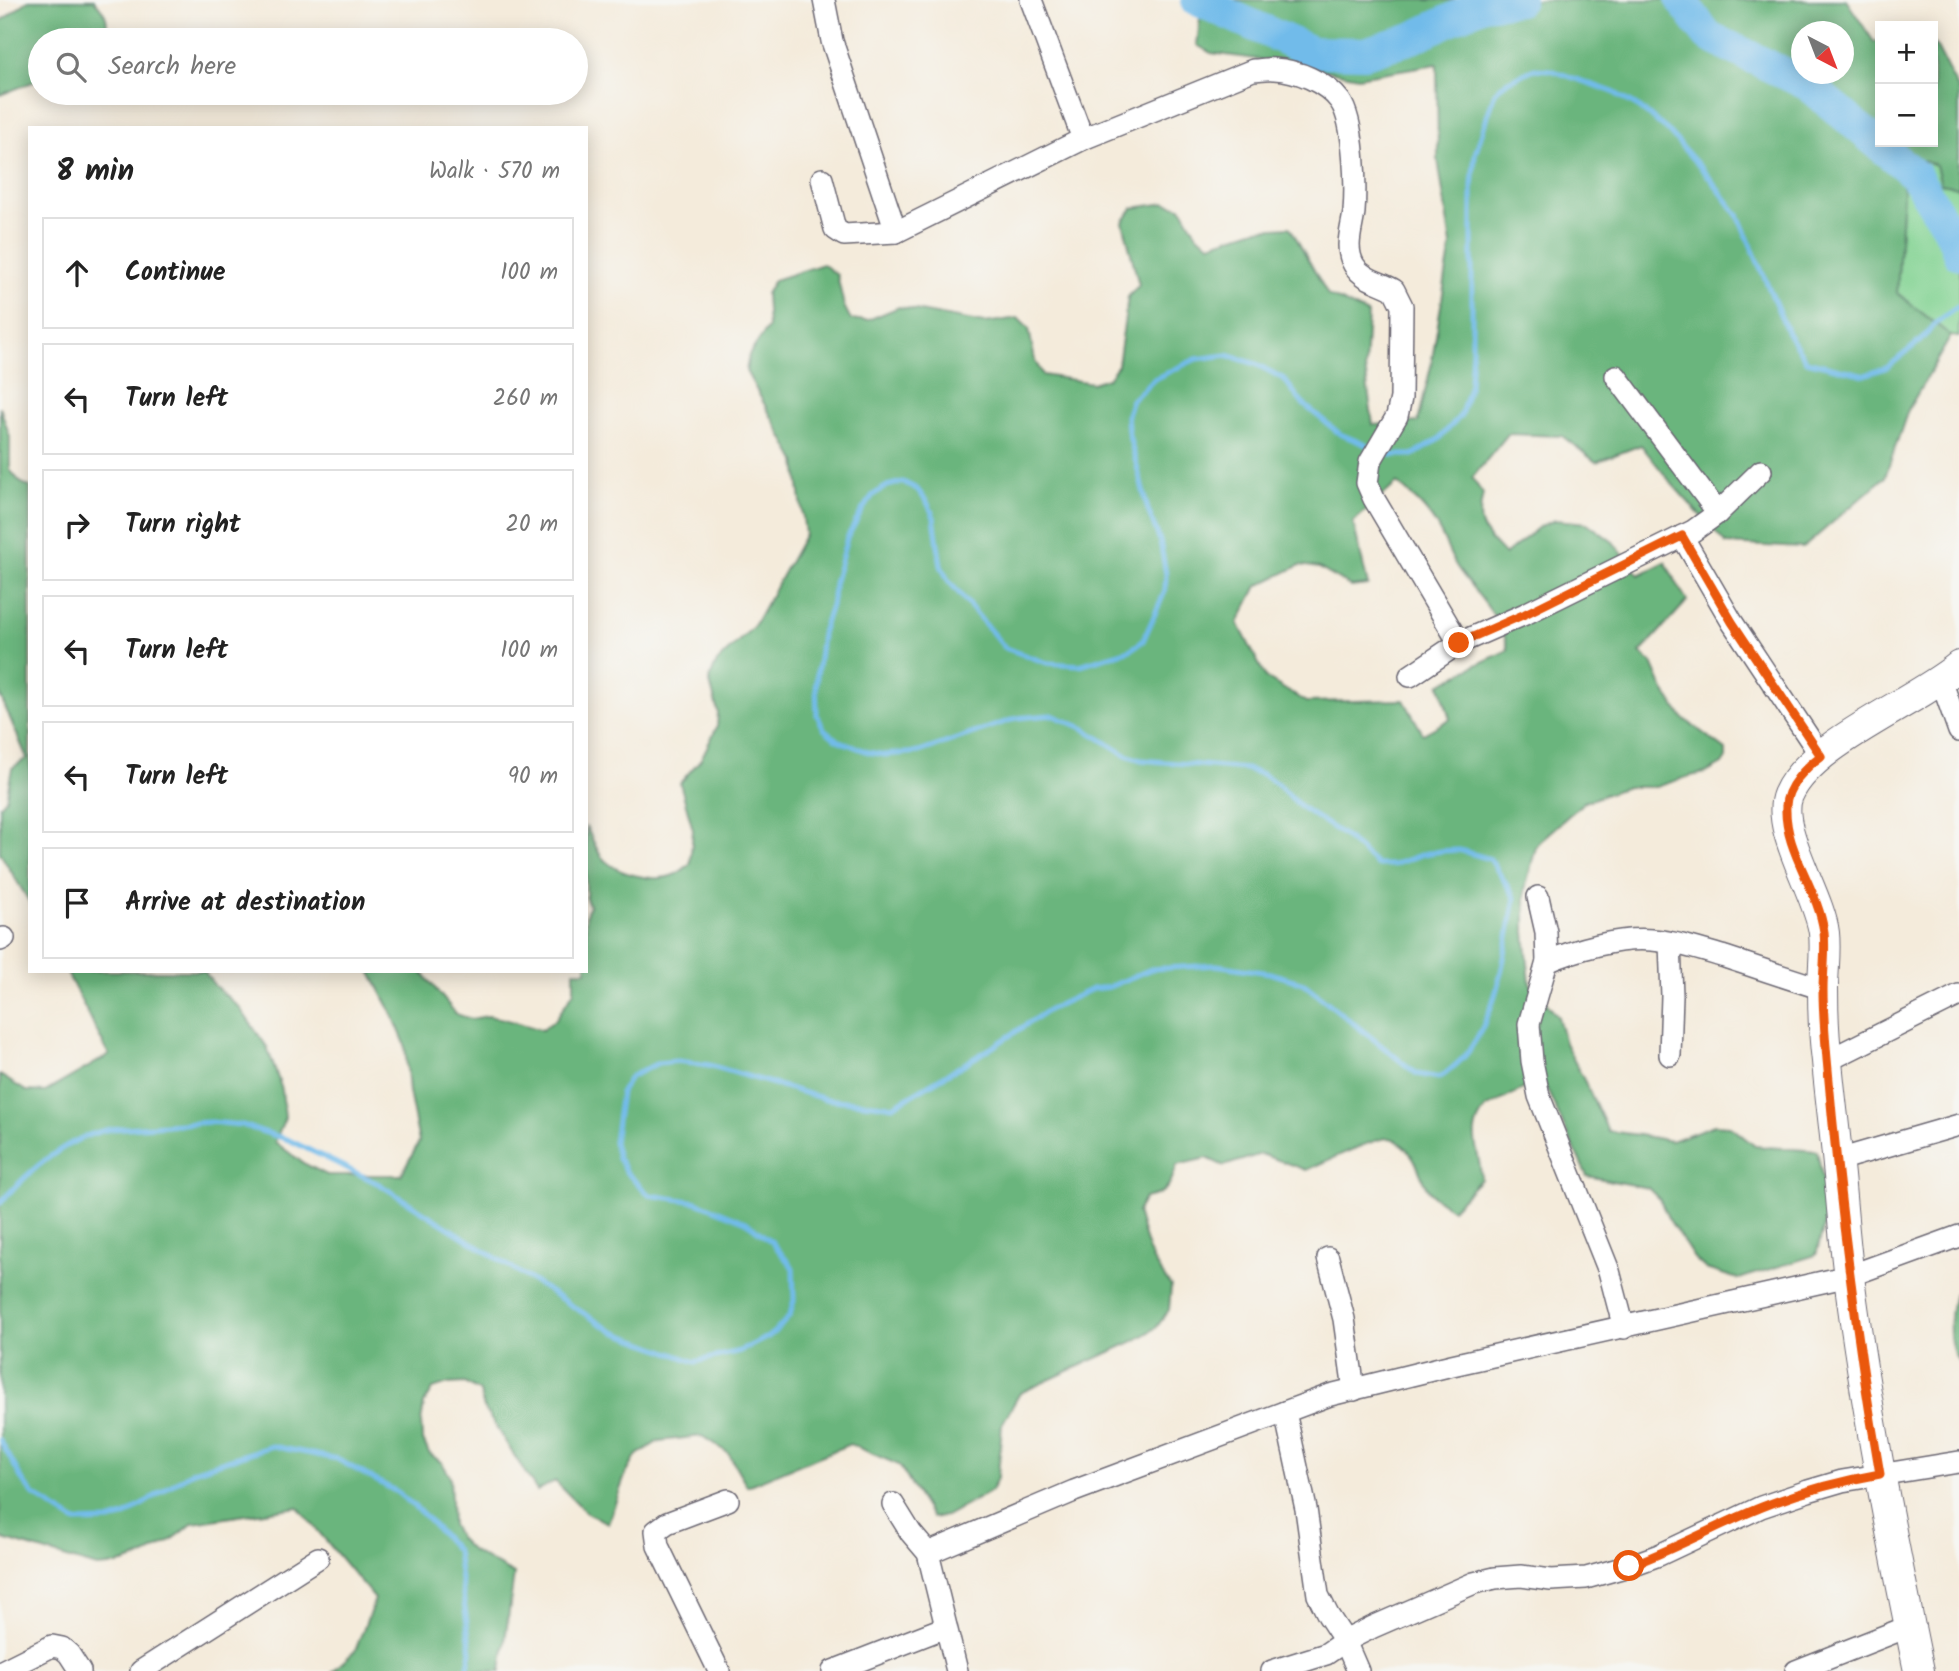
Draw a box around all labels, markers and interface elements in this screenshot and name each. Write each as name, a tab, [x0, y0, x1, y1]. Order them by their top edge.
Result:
north arrow	[1791, 21, 1854, 84]
map controls	[1875, 21, 1938, 147]
button: +	[1875, 21, 1938, 84]
search box	[28, 28, 588, 105]
text: Search here	[108, 46, 236, 88]
icon: search	[52, 48, 90, 86]
button: −	[1875, 84, 1938, 147]
text: 8 min	[56, 148, 134, 196]
text: Walk · 570 m	[429, 154, 560, 190]
text: Continue	[125, 252, 226, 294]
icon: ahead	[58, 254, 96, 292]
text: 100 m	[500, 255, 558, 291]
text: Turn left	[125, 378, 228, 420]
icon: left	[58, 380, 96, 418]
text: 260 m	[493, 381, 558, 417]
text: Turn right	[125, 504, 241, 546]
icon: right	[58, 506, 96, 544]
text: 20 m	[506, 507, 558, 543]
route end	[1443, 627, 1474, 658]
text: Turn left	[125, 630, 228, 672]
icon: left	[58, 632, 96, 670]
text: 100 m	[500, 633, 558, 669]
text: Turn left	[125, 756, 228, 798]
icon: left	[58, 758, 96, 796]
text: 90 m	[508, 759, 558, 795]
text: Arrive at destination	[125, 882, 365, 924]
icon: arrive	[58, 884, 96, 922]
route start	[1613, 1550, 1644, 1581]

